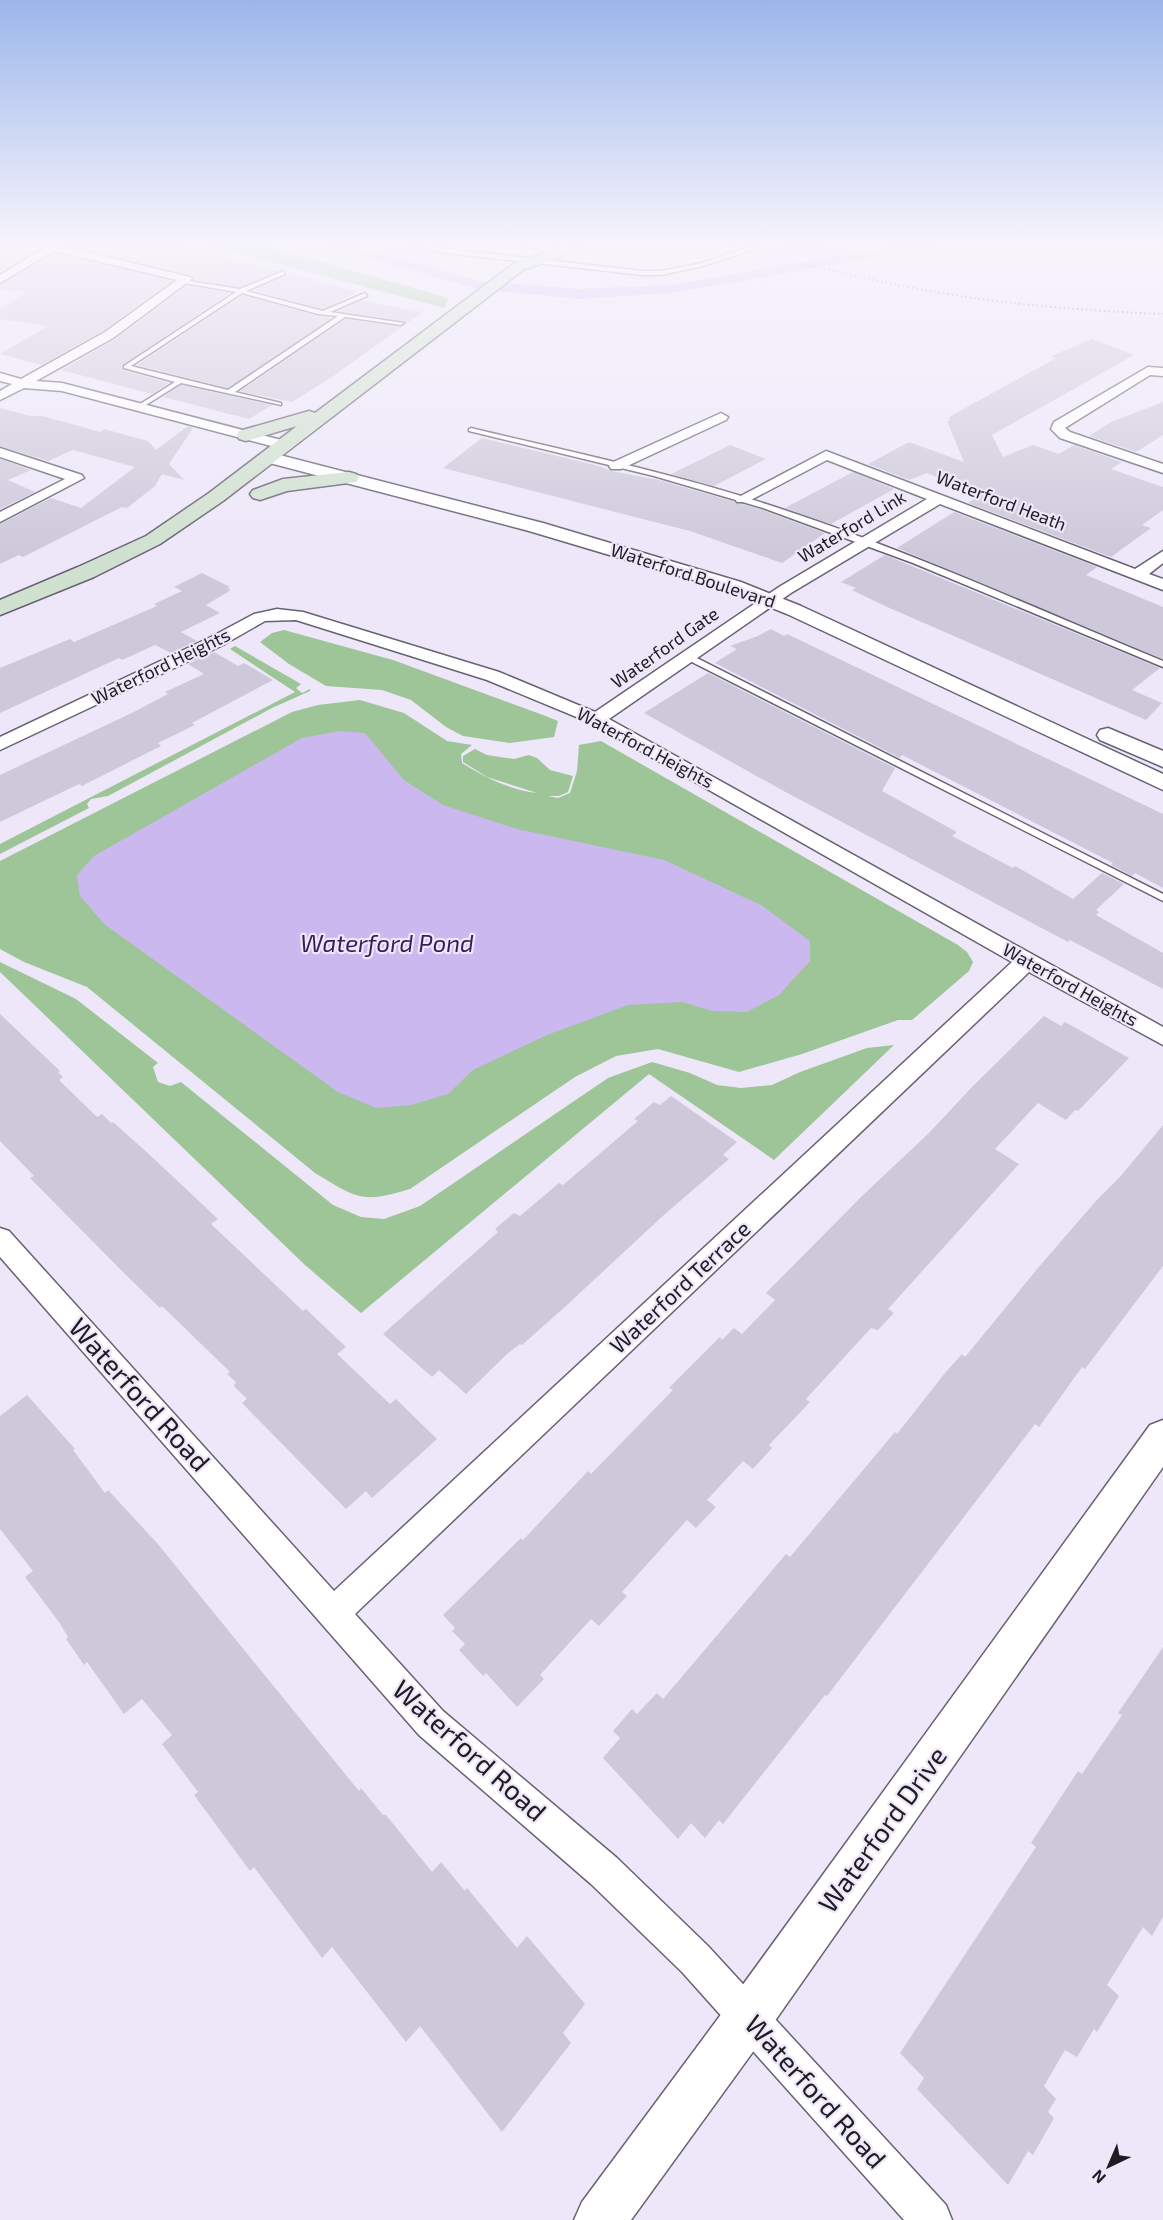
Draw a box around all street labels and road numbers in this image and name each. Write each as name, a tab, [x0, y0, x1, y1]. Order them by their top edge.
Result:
street label: Waterford Heath	[933, 465, 1070, 535]
street label: Waterford Link	[793, 485, 909, 567]
street label: Waterford Boulevard	[608, 538, 779, 612]
street label: Waterford Gate	[606, 602, 723, 692]
street label: Waterford Heights	[88, 623, 233, 709]
street label: Waterford Heights	[573, 702, 717, 792]
street label: Waterford Heights	[999, 938, 1142, 1030]
street label: Waterford Terrace	[604, 1215, 755, 1358]
street label: Waterford Road	[63, 1310, 218, 1477]
street label: Waterford Road	[387, 1672, 554, 1827]
street label: Waterford Drive	[810, 1740, 952, 1918]
street label: Waterford Road	[739, 2007, 894, 2174]

